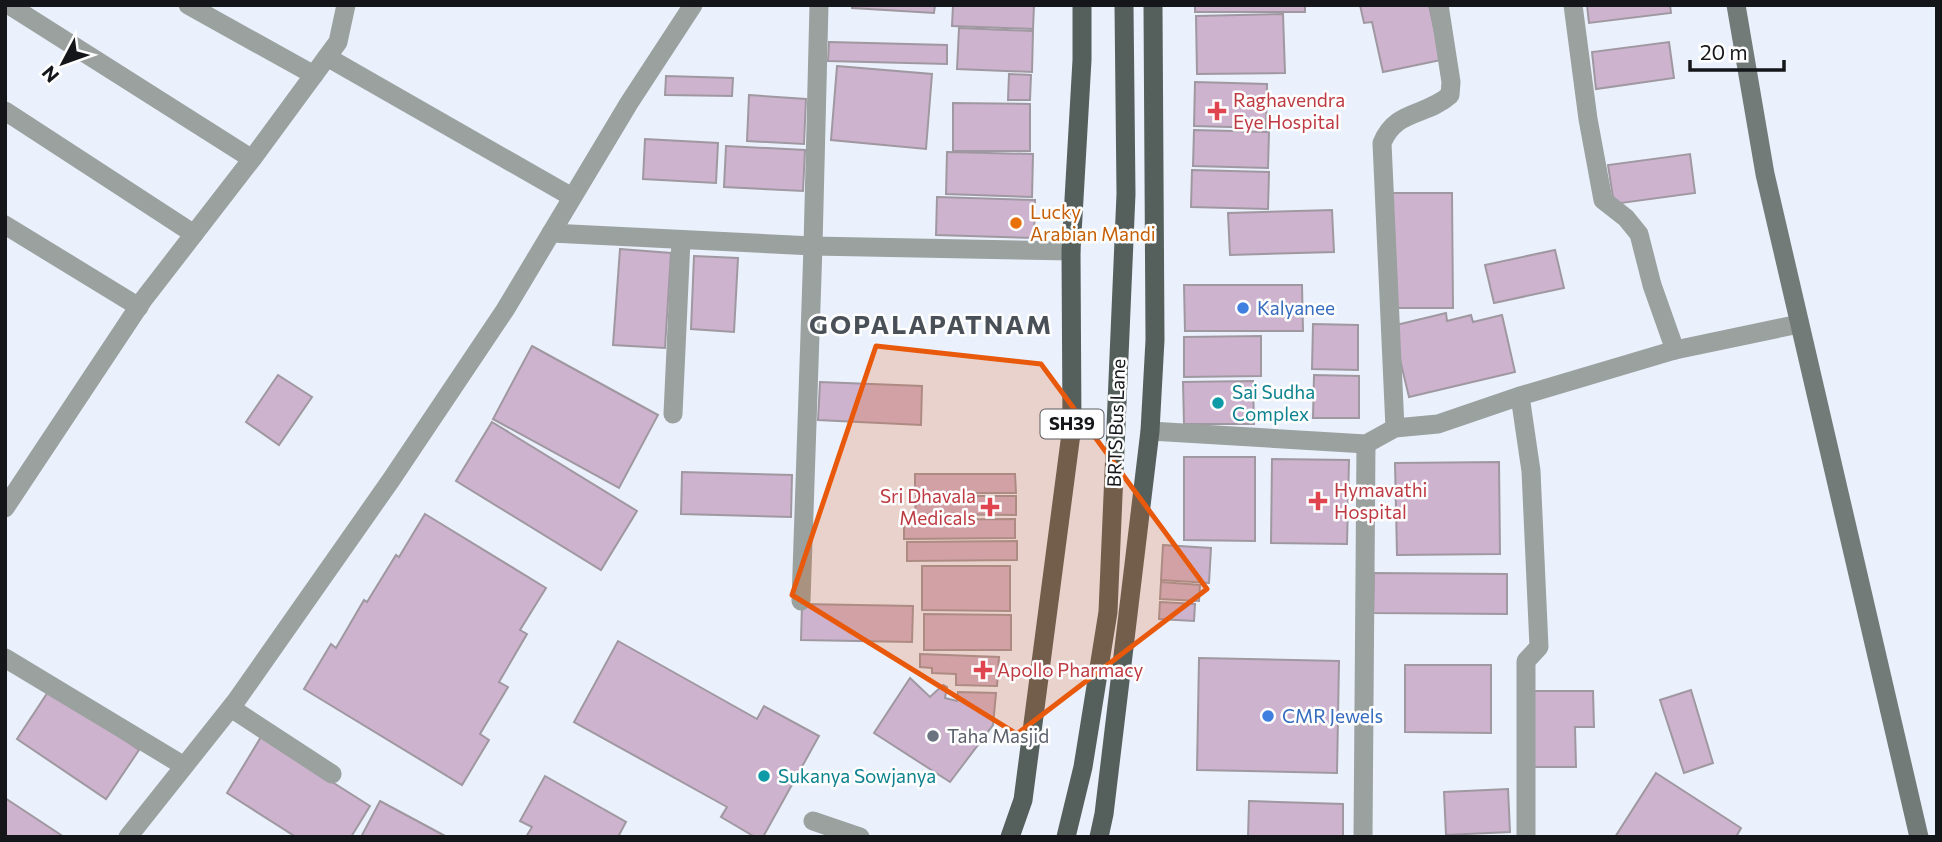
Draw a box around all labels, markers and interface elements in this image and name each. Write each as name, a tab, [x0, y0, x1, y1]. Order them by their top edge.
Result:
north arrow	[28, 28, 98, 98]
scale bar	[1690, 28, 1784, 72]
text: 20 m	[1700, 39, 1748, 64]
text: N	[36, 62, 63, 87]
place label: Raghavendra Eye Hospital	[1233, 88, 1345, 133]
marker: Raghavendra Eye Hospital	[1207, 101, 1227, 121]
place label: Lucky Arabian Mandi	[1030, 200, 1156, 245]
marker: Lucky Arabian Mandi	[1008, 215, 1024, 231]
place label: Kalyanee	[1257, 296, 1335, 319]
marker: Kalyanee	[1235, 300, 1251, 316]
district label: GOPALAPATNAM	[809, 308, 1053, 339]
street label: BRTS Bus Lane	[1102, 358, 1129, 488]
place label: Sai Sudha Complex	[1232, 380, 1315, 425]
marker: Sai Sudha Complex	[1210, 395, 1226, 411]
road number: SH39	[1040, 410, 1104, 438]
place label: Hymavathi Hospital	[1334, 478, 1427, 523]
place label: Sri Dhavala Medicals	[880, 484, 976, 529]
marker: Hymavathi Hospital	[1308, 491, 1328, 511]
marker: Sri Dhavala Medicals	[982, 499, 998, 515]
place label: Apollo Pharmacy	[997, 658, 1144, 681]
marker: Apollo Pharmacy	[975, 662, 991, 678]
place label: CMR Jewels	[1282, 704, 1383, 727]
marker: CMR Jewels	[1260, 708, 1276, 724]
place label: Taha Masjid	[947, 724, 1049, 747]
marker: Taha Masjid	[925, 728, 941, 744]
place label: Sukanya Sowjanya	[778, 764, 936, 787]
marker: Sukanya Sowjanya	[756, 768, 772, 784]

